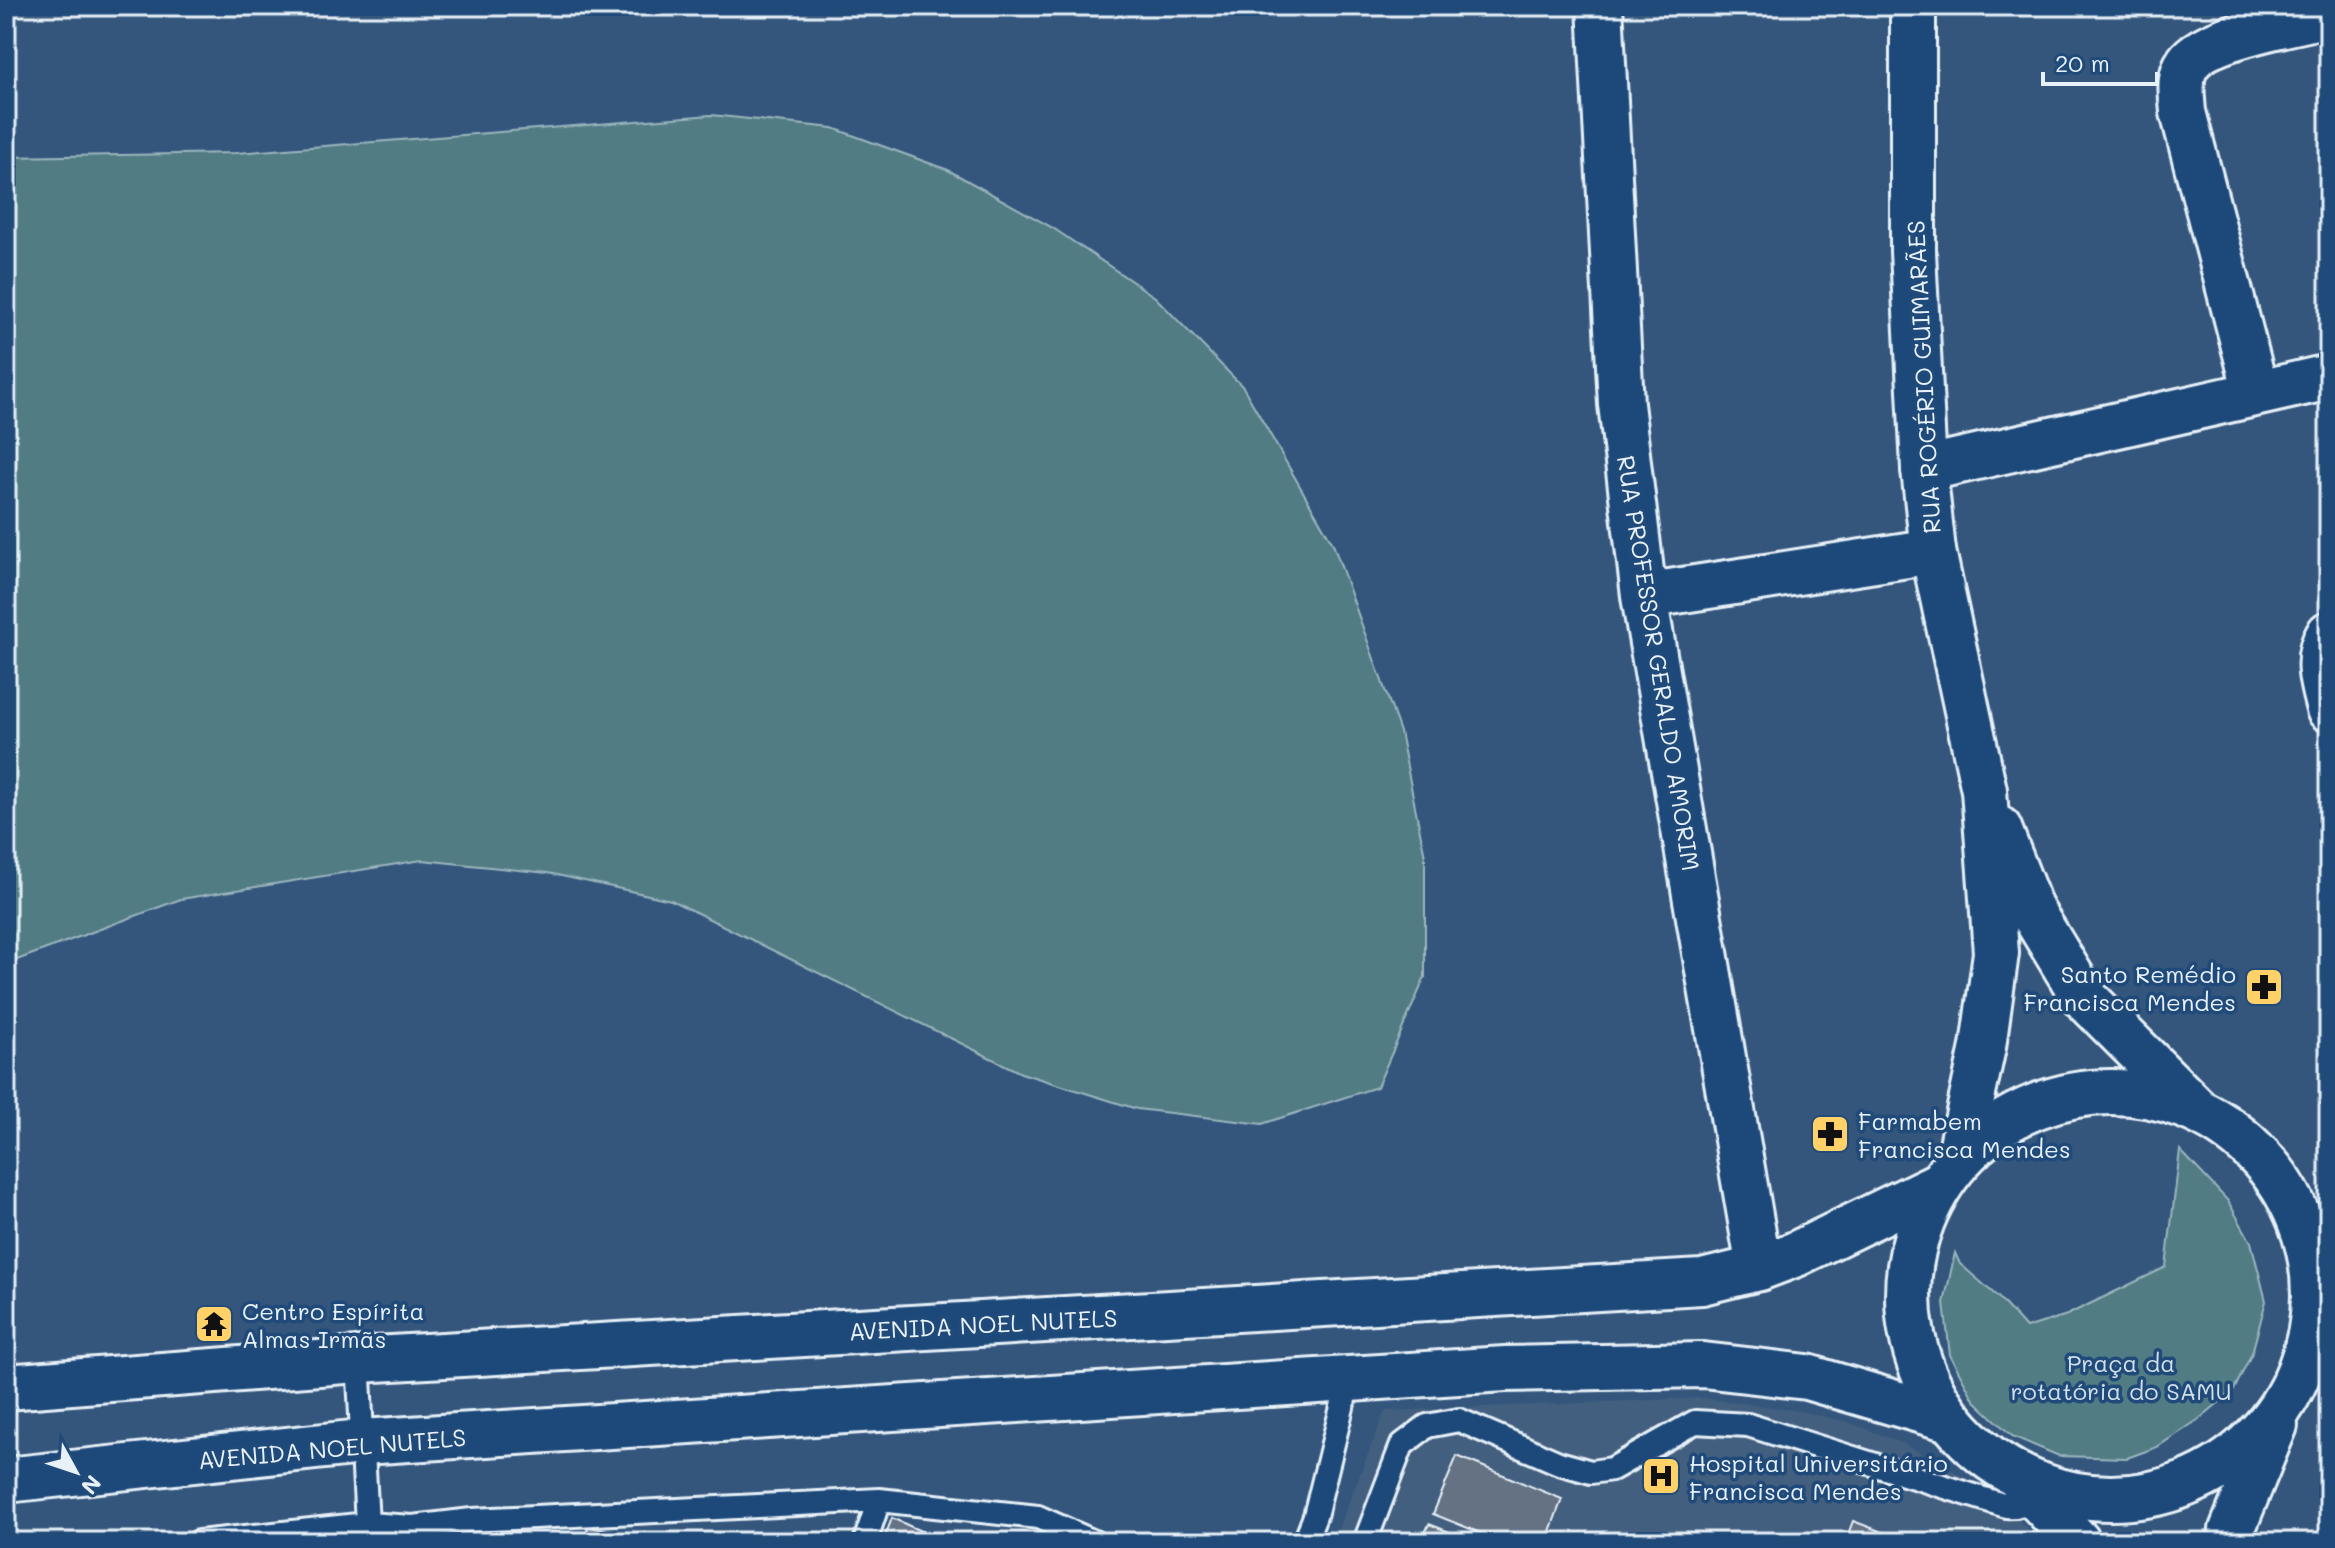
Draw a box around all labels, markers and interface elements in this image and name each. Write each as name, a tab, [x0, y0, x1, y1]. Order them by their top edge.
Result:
scale bar	[2043, 36, 2157, 86]
text: 20 m	[2055, 47, 2110, 78]
street label: RUA ROGÉRIO GUIMARÃES	[1899, 220, 1947, 534]
street label: RUA PROFESSOR GERALDO AMORIM	[1611, 453, 1707, 873]
place label: Santo Remédio Francisca Mendes	[2023, 958, 2236, 1017]
pharmacy icon: Santo Remédio Francisca Mendes	[2243, 966, 2285, 1008]
place label: Farmabem Francisca Mendes	[1858, 1105, 2071, 1164]
pharmacy icon: Farmabem Francisca Mendes	[1809, 1113, 1851, 1155]
place label: Centro Espírita Almas Irmãs	[242, 1295, 424, 1354]
street label: AVENIDA NOEL NUTELS	[848, 1301, 1118, 1347]
temple icon: Centro Espírita Almas Irmãs	[193, 1303, 235, 1345]
park label: Praça da rotatória do SAMU	[2011, 1347, 2232, 1406]
street label: AVENIDA NOEL NUTELS	[197, 1421, 467, 1475]
north arrow	[36, 1432, 116, 1512]
place label: Hospital Universitário Francisca Mendes	[1689, 1447, 1948, 1506]
hospital icon: Hospital Universitário Francisca Mendes	[1640, 1455, 1682, 1497]
text: N	[75, 1469, 108, 1501]

